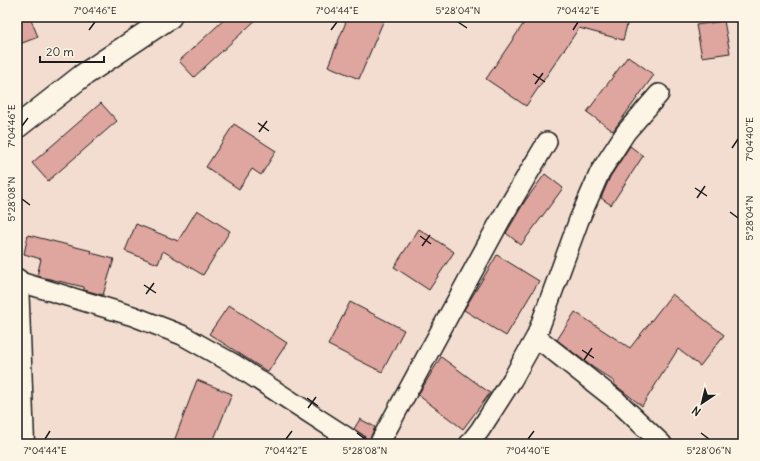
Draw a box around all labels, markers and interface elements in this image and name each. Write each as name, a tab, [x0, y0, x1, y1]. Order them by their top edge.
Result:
text: 7°04'46"E	[73, 4, 117, 17]
text: 7°04'44"E	[315, 4, 359, 17]
text: 5°28'04"N	[436, 4, 480, 17]
text: 7°04'42"E	[557, 4, 600, 17]
scale bar	[40, 38, 104, 64]
text: 20 m	[46, 44, 74, 59]
text: 7°04'46"E	[5, 104, 18, 148]
text: 7°04'40"E	[743, 117, 756, 161]
text: 5°28'08"N	[5, 177, 18, 221]
text: 5°28'04"N	[743, 196, 756, 240]
north arrow	[682, 383, 722, 423]
text: N	[689, 403, 703, 419]
text: 7°04'44"E	[23, 444, 67, 457]
text: 7°04'42"E	[265, 444, 308, 457]
text: 5°28'08"N	[343, 444, 387, 457]
text: 7°04'40"E	[506, 444, 550, 457]
text: 5°28'06"N	[687, 444, 731, 457]

